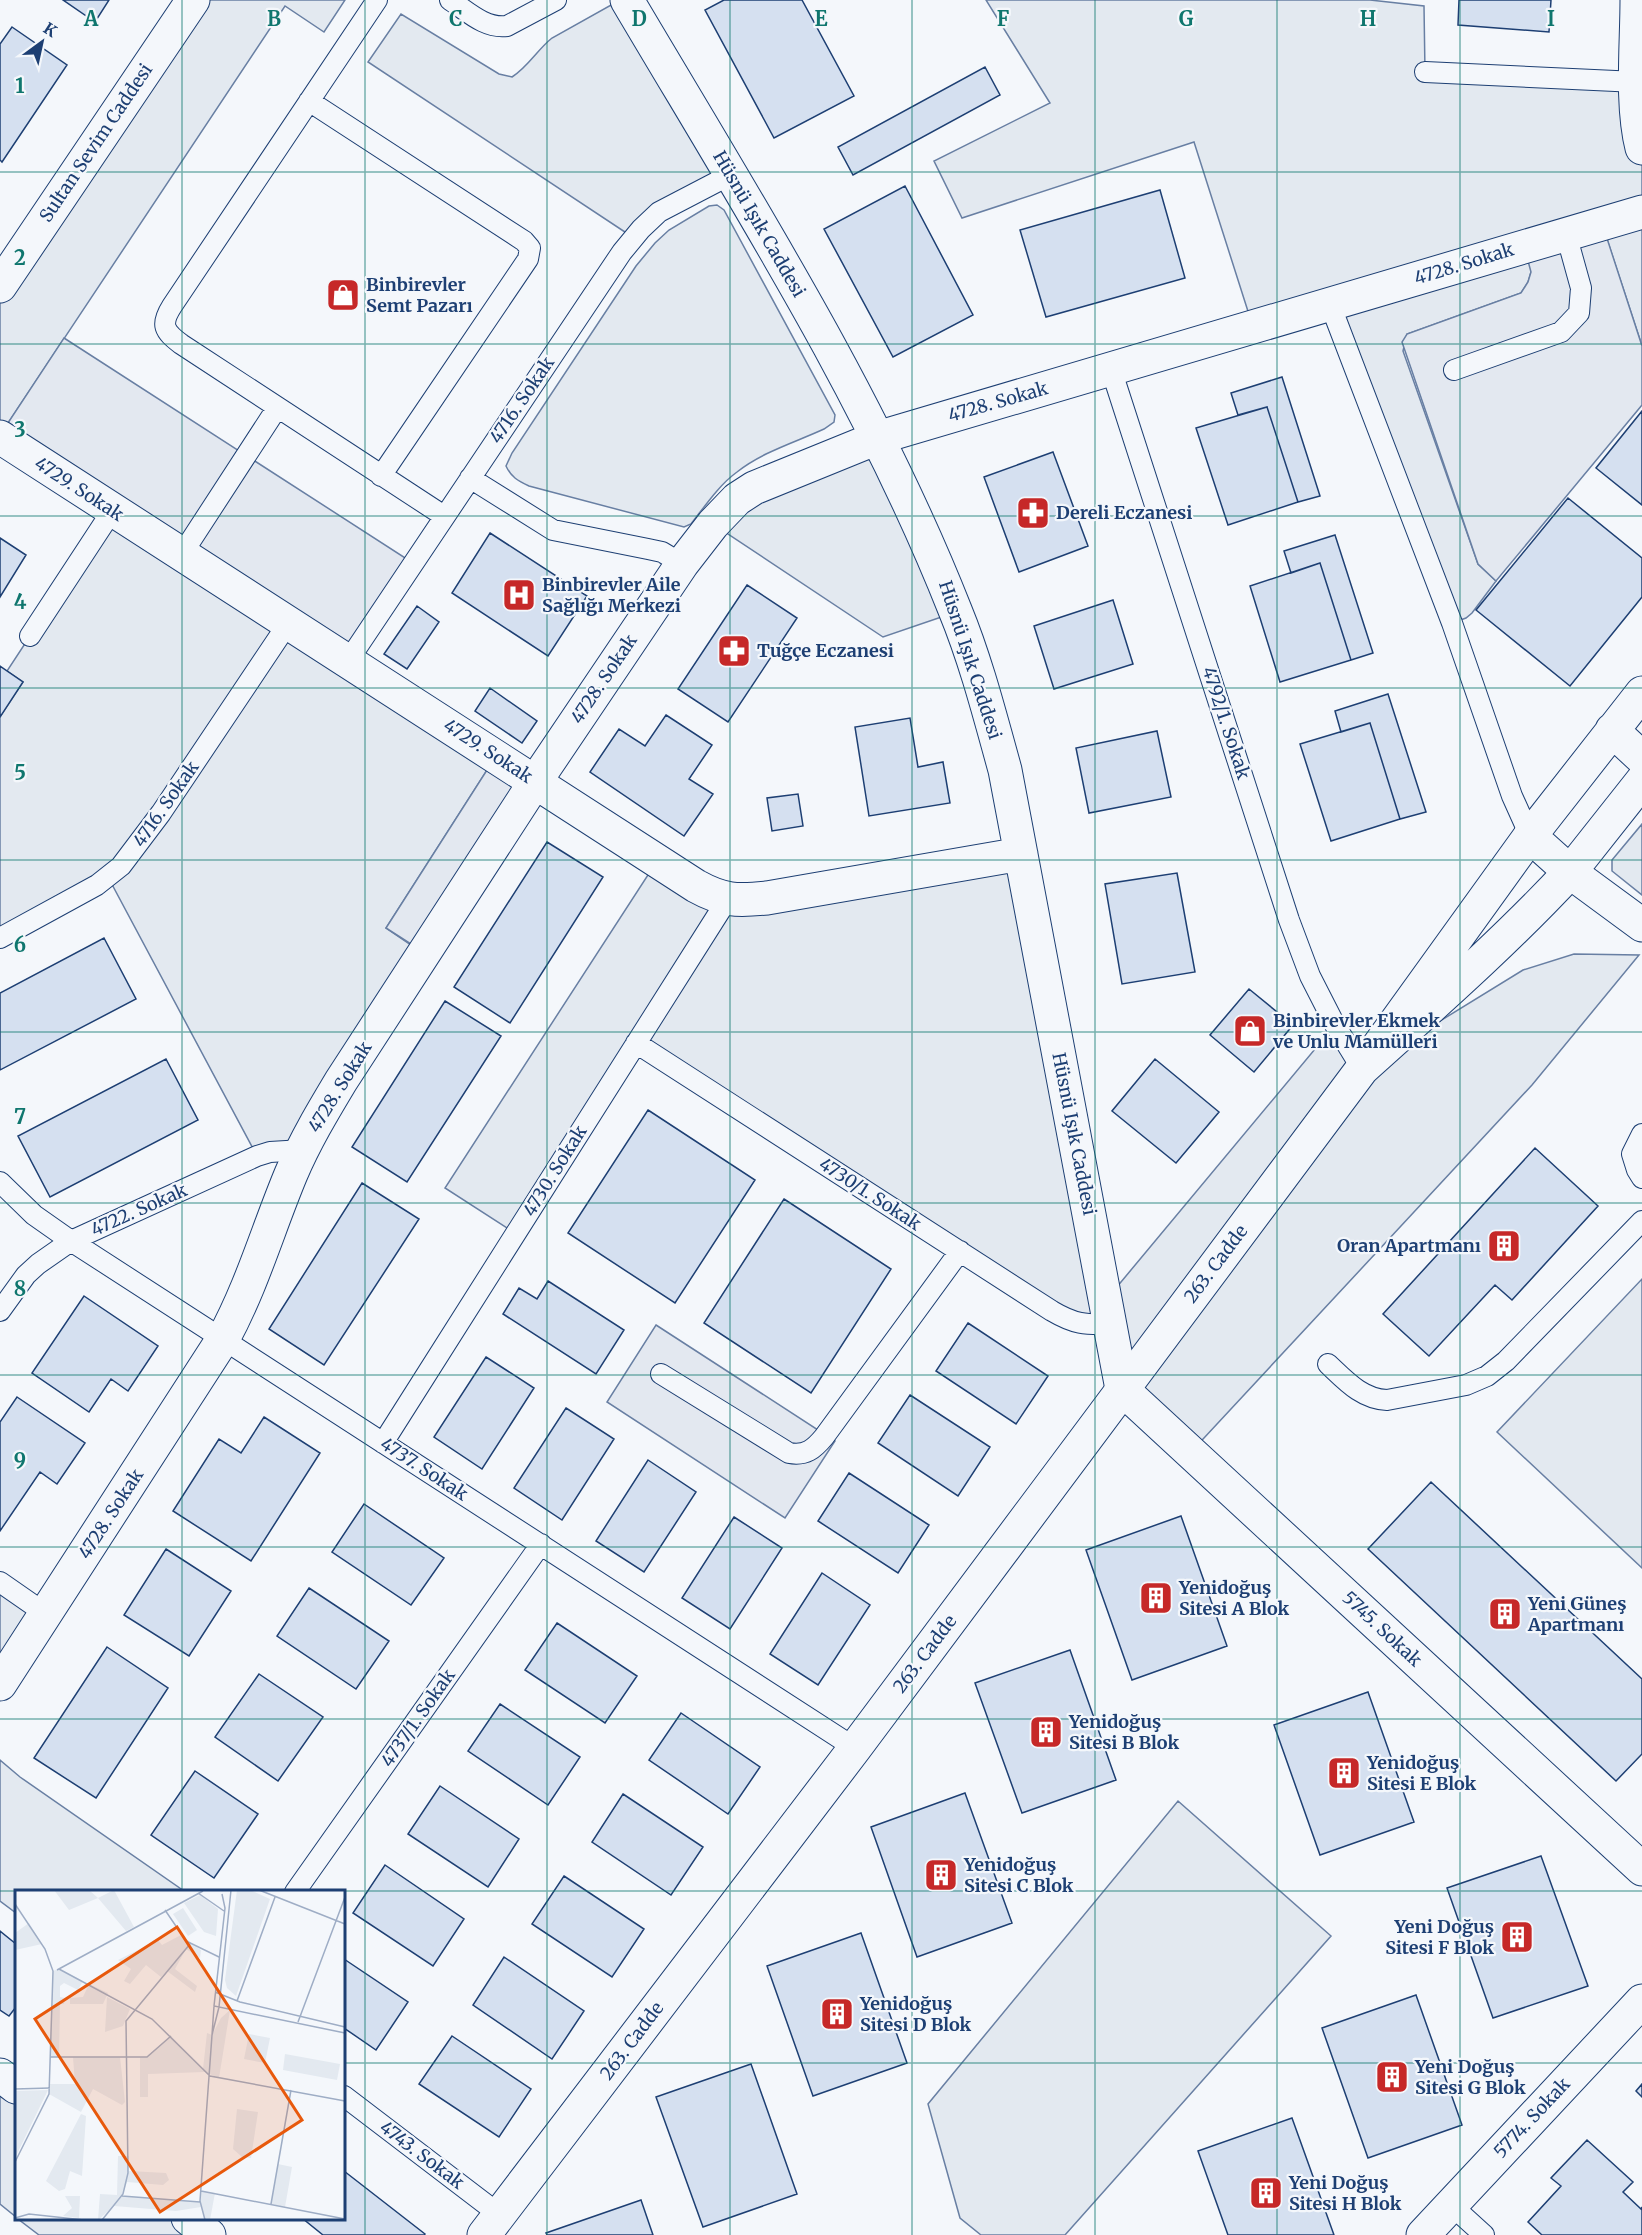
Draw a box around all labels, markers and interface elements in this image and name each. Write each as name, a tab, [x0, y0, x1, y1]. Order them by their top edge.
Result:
text: A	[83, 6, 99, 31]
text: B	[267, 6, 281, 31]
text: C	[449, 6, 463, 31]
text: D	[631, 6, 647, 31]
text: E	[814, 6, 828, 31]
text: F	[997, 6, 1010, 31]
text: G	[1179, 6, 1194, 31]
text: H	[1360, 6, 1376, 31]
text: I	[1547, 6, 1555, 31]
north arrow	[12, 12, 72, 72]
text: K	[40, 18, 61, 41]
street label: Sultan Sevim Caddesi	[34, 59, 157, 226]
text: 1	[15, 73, 25, 98]
street label: Hüsnü Işık Caddesi	[708, 146, 811, 301]
street label: 4728. Sokak	[1411, 237, 1517, 290]
text: 2	[14, 245, 26, 270]
place label: Binbirevler Semt Pazarı	[366, 273, 473, 317]
shop icon: Binbirevler Semt Pazarı	[325, 277, 361, 313]
street label: 4716. Sokak	[484, 351, 559, 447]
street label: 4728. Sokak	[945, 376, 1051, 427]
text: 3	[14, 417, 26, 442]
street label: 4729. Sokak	[30, 451, 129, 526]
pharmacy icon: Dereli Eczanesi	[1015, 495, 1051, 531]
place label: Dereli Eczanesi	[1056, 501, 1192, 524]
place label: Binbirevler Aile Sağlığı Merkezi	[542, 573, 681, 617]
hospital icon: Binbirevler Aile Sağlığı Merkezi	[501, 577, 537, 613]
street label: Hüsnü Işık Caddesi	[934, 578, 1007, 742]
text: 4	[14, 589, 27, 614]
street label: 4728. Sokak	[565, 629, 642, 728]
pharmacy icon: Tuğçe Eczanesi	[716, 633, 752, 669]
place label: Tuğçe Eczanesi	[757, 639, 894, 662]
street label: 4792/1. Sokak	[1197, 664, 1256, 783]
street label: 4729. Sokak	[439, 713, 538, 788]
street label: 4716. Sokak	[128, 756, 204, 851]
text: 5	[14, 760, 26, 785]
text: 6	[14, 932, 26, 957]
place label: Binbirevler Ekmek ve Unlu Mamülleri	[1272, 1009, 1440, 1053]
shop icon: Binbirevler Ekmek ve Unlu Mamülleri	[1232, 1013, 1268, 1049]
street label: 4728. Sokak	[303, 1037, 377, 1136]
street label: Hüsnü Işık Caddesi	[1047, 1051, 1102, 1217]
text: 7	[14, 1104, 26, 1129]
street label: 4730. Sokak	[518, 1121, 592, 1220]
street label: 4730/1. Sokak	[815, 1152, 926, 1235]
street label: 4722. Sokak	[87, 1178, 191, 1241]
street label: 263. Cadde	[1179, 1220, 1252, 1307]
building icon: Oran Apartmanı	[1486, 1228, 1522, 1264]
place label: Oran Apartmanı	[1337, 1234, 1481, 1257]
text: 8	[14, 1276, 26, 1301]
street label: 4737. Sokak	[376, 1432, 473, 1506]
text: 9	[14, 1448, 26, 1473]
street label: 4728. Sokak	[73, 1464, 149, 1563]
place label: Yenidoğuş Sitesi A Blok	[1178, 1576, 1290, 1620]
building icon: Yenidoğuş Sitesi A Blok	[1138, 1580, 1174, 1616]
street label: 5745. Sokak	[1338, 1586, 1427, 1672]
place label: Yeni Güneş Apartmanı	[1527, 1592, 1626, 1636]
building icon: Yeni Güneş Apartmanı	[1487, 1596, 1523, 1632]
street label: 263. Cadde	[888, 1610, 961, 1697]
street label: 4737/1. Sokak	[375, 1664, 460, 1771]
place label: Yenidoğuş Sitesi B Blok	[1068, 1710, 1179, 1754]
building icon: Yenidoğuş Sitesi B Blok	[1028, 1714, 1064, 1750]
place label: Yenidoğuş Sitesi E Blok	[1366, 1751, 1477, 1795]
building icon: Yenidoğuş Sitesi E Blok	[1326, 1755, 1362, 1791]
place label: Yenidoğuş Sitesi C Blok	[963, 1853, 1074, 1897]
building icon: Yenidoğuş Sitesi C Blok	[923, 1857, 959, 1893]
inset map	[15, 1890, 345, 2220]
place label: Yeni Doğuş Sitesi F Blok	[1385, 1915, 1494, 1959]
building icon: Yeni Doğuş Sitesi F Blok	[1499, 1919, 1535, 1955]
place label: Yenidoğuş Sitesi D Blok	[859, 1992, 972, 2036]
building icon: Yenidoğuş Sitesi D Blok	[819, 1996, 855, 2032]
street label: 263. Cadde	[595, 1997, 668, 2084]
place label: Yeni Doğuş Sitesi G Blok	[1414, 2055, 1526, 2099]
building icon: Yeni Doğuş Sitesi G Blok	[1374, 2059, 1410, 2095]
street label: 5774. Sokak	[1489, 2072, 1575, 2163]
street label: 4743. Sokak	[376, 2115, 469, 2194]
place label: Yeni Doğuş Sitesi H Blok	[1288, 2171, 1402, 2215]
building icon: Yeni Doğuş Sitesi H Blok	[1248, 2175, 1284, 2211]

